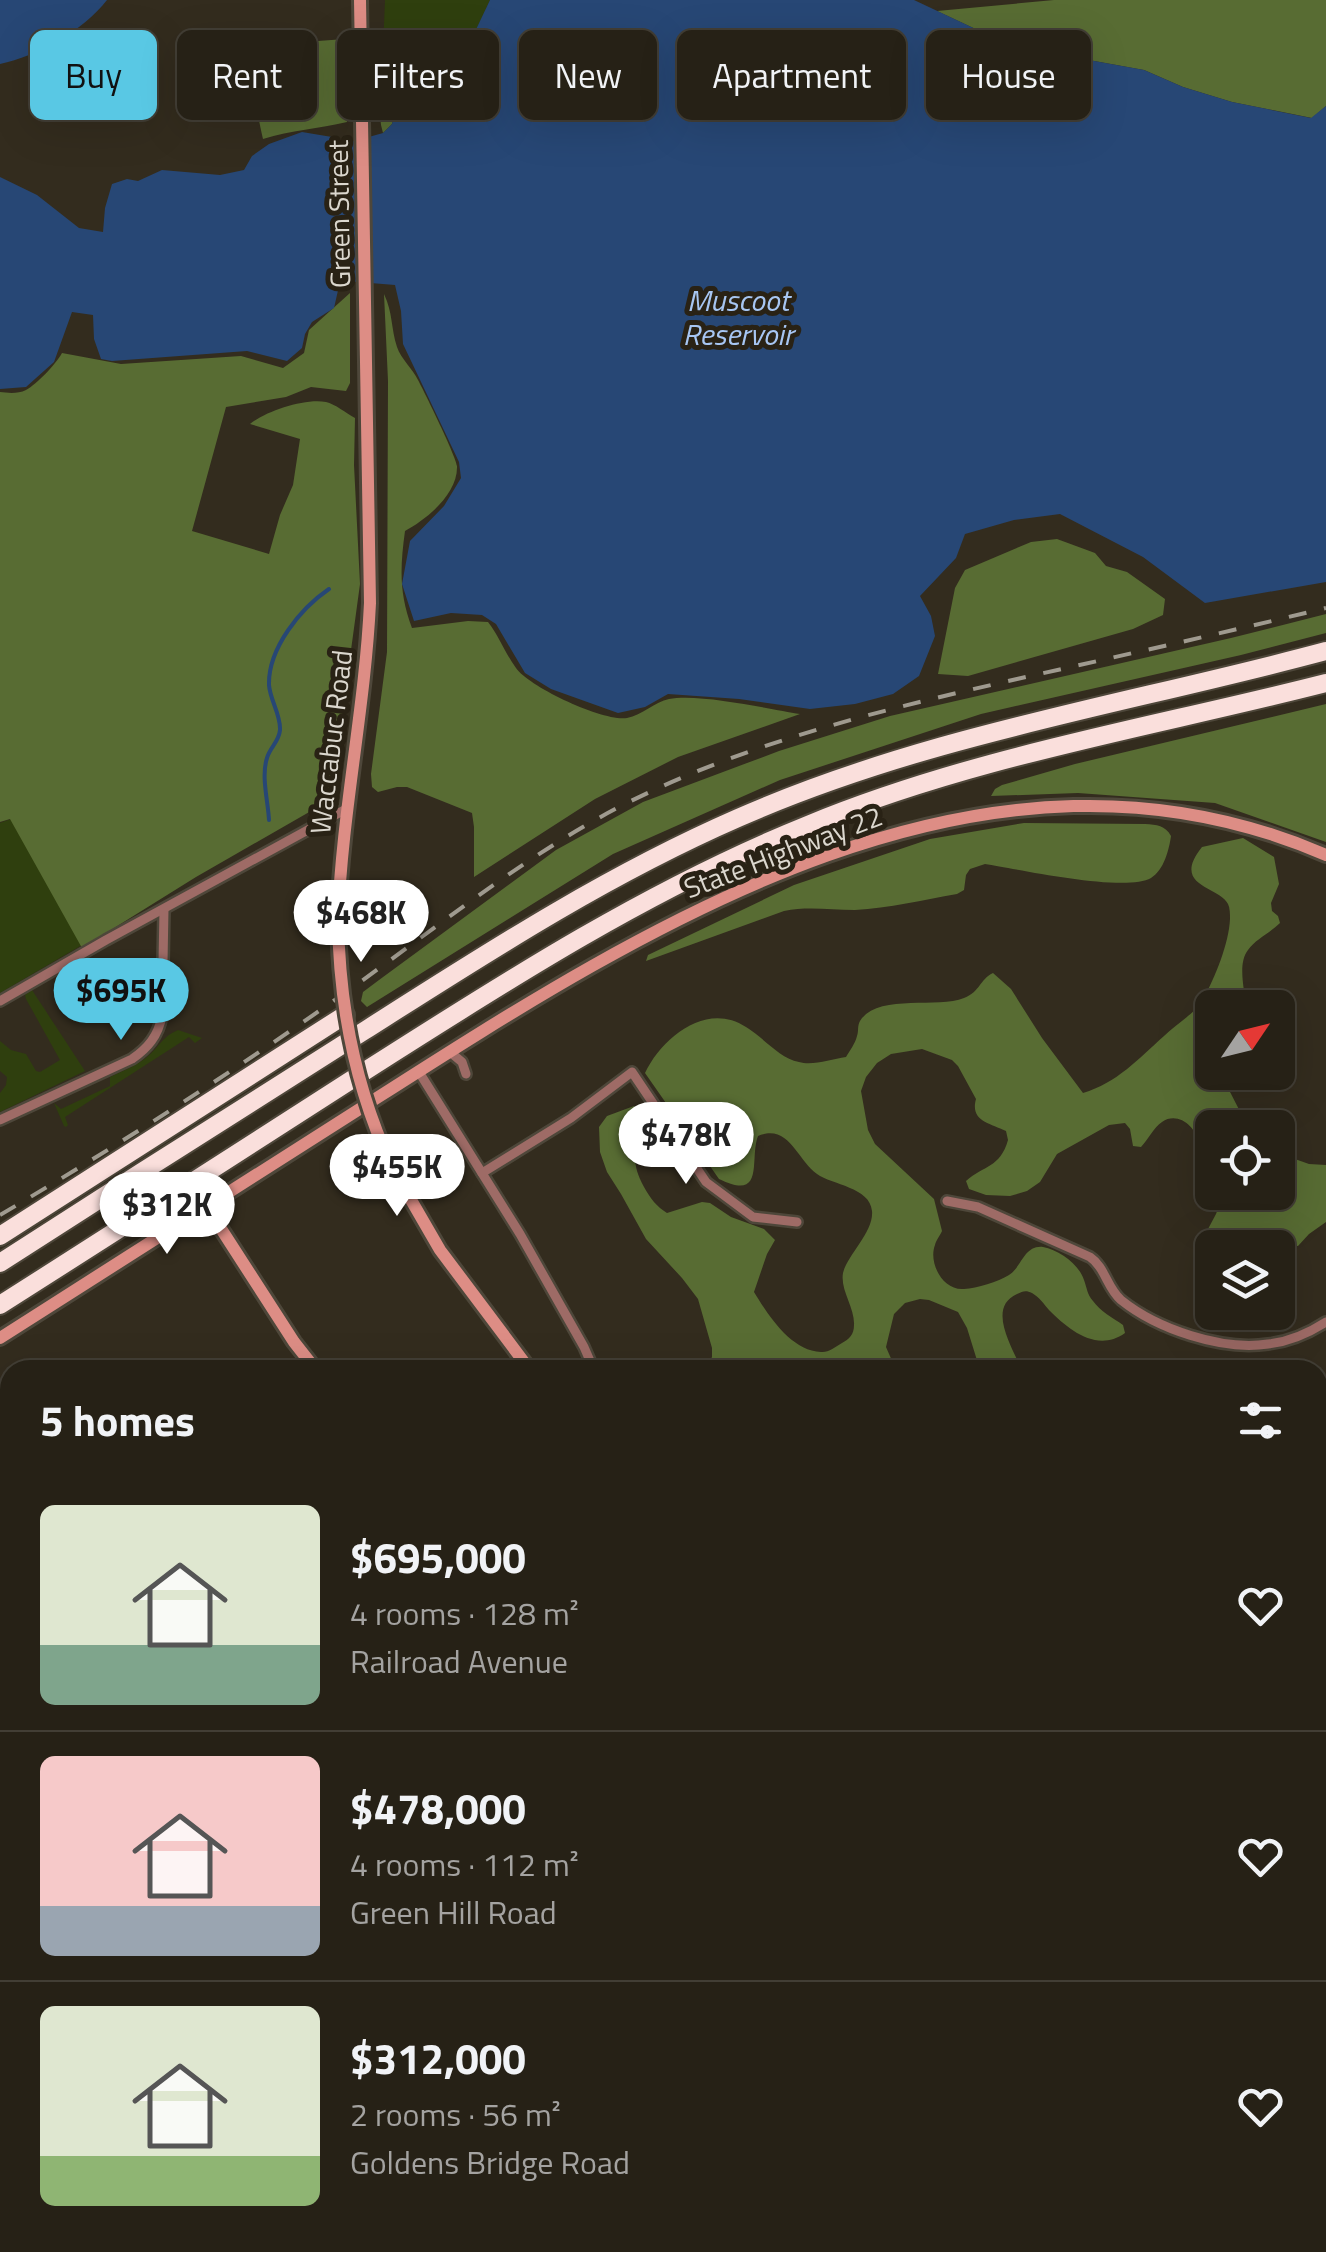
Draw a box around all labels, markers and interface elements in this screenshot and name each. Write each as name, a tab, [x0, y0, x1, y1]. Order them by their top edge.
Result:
chip: Buy	[30, 30, 157, 120]
chip: Rent	[177, 30, 317, 120]
chip: Filters	[337, 30, 499, 120]
chip: New	[519, 30, 657, 120]
chip: Apartment	[677, 30, 906, 120]
chip: House	[926, 30, 1091, 120]
street label: Green Street	[316, 139, 361, 289]
water label: Muscoot Reservoir	[683, 277, 797, 357]
street label: Waccabuc Road	[298, 647, 363, 837]
street label: State Highway 22	[677, 794, 888, 909]
pin: $468K	[291, 880, 431, 965]
text: $468K	[316, 888, 406, 936]
pin: $695K	[51, 958, 191, 1043]
text: $695K	[76, 966, 166, 1014]
north arrow	[1195, 990, 1295, 1090]
map controls	[1195, 990, 1295, 1330]
pin: $478K	[616, 1102, 756, 1187]
text: $478K	[641, 1110, 731, 1158]
button: locate	[1195, 1110, 1295, 1210]
pin: $455K	[327, 1134, 467, 1219]
text: $455K	[352, 1142, 442, 1190]
pin: $312K	[97, 1172, 237, 1257]
text: $312K	[122, 1180, 212, 1228]
button: layers	[1195, 1230, 1295, 1330]
text: 5 homes	[40, 1388, 195, 1452]
icon: filters	[1233, 1393, 1288, 1448]
text: $695,000	[350, 1525, 526, 1589]
icon: home	[120, 1545, 240, 1665]
icon: heart	[1233, 1578, 1288, 1633]
text: 4 rooms · 128 m²	[350, 1589, 579, 1637]
text: Railroad Avenue	[350, 1637, 568, 1685]
text: $478,000	[350, 1776, 526, 1840]
icon: home	[120, 1796, 240, 1916]
icon: heart	[1233, 1829, 1288, 1884]
text: 4 rooms · 112 m²	[350, 1840, 579, 1888]
text: Green Hill Road	[350, 1888, 557, 1936]
text: $312,000	[350, 2026, 526, 2090]
icon: home	[120, 2046, 240, 2166]
icon: heart	[1233, 2079, 1288, 2134]
text: 2 rooms · 56 m²	[350, 2090, 561, 2138]
text: Goldens Bridge Road	[350, 2138, 630, 2186]

